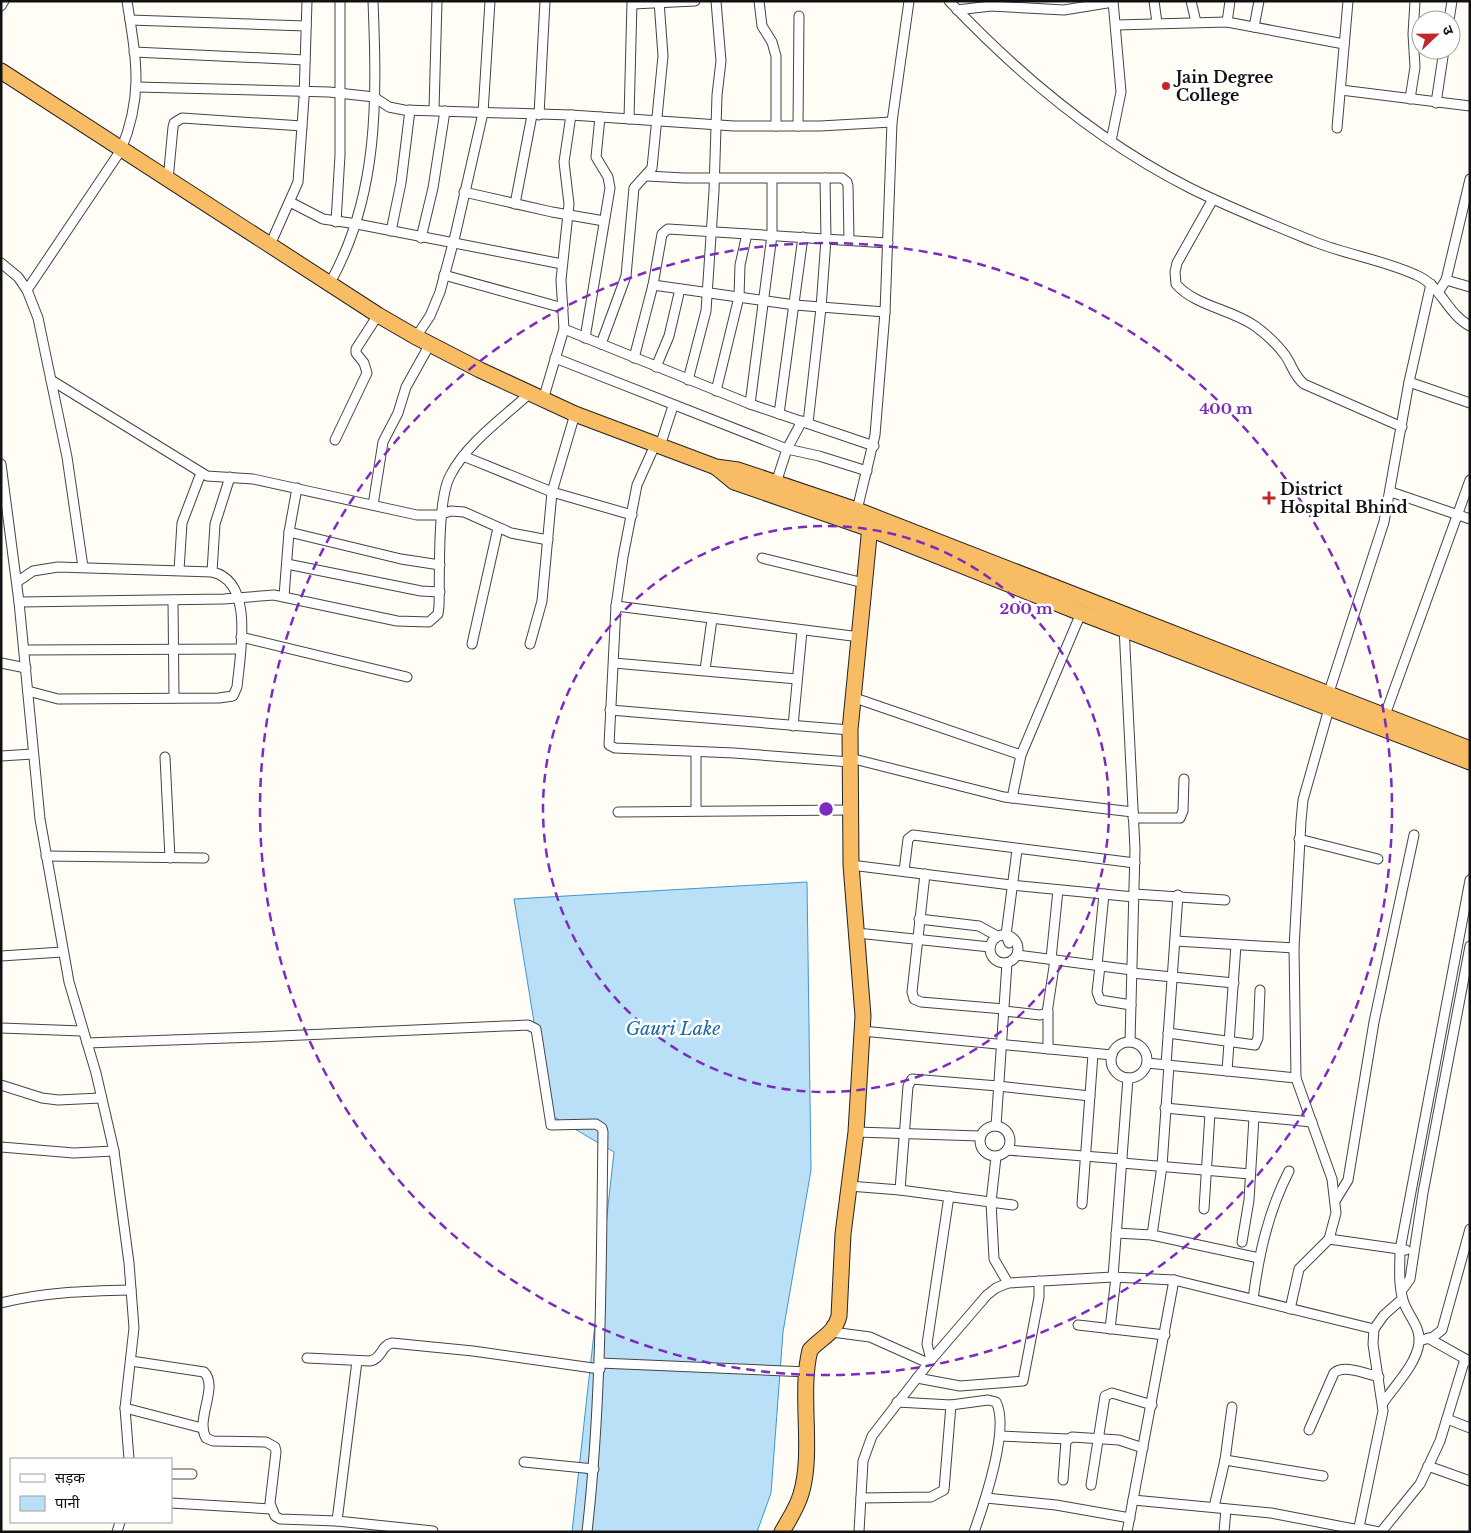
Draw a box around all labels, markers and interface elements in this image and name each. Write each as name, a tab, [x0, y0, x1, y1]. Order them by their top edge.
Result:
north arrow	[1411, 10, 1461, 60]
text: उ	[1438, 23, 1458, 38]
place label: Jain Degree College	[1173, 67, 1273, 105]
marker: Jain Degree College	[1160, 80, 1172, 92]
text: 400 m	[1199, 399, 1253, 418]
place label: District Hospital Bhind	[1280, 479, 1408, 517]
marker: District Hospital Bhind	[1262, 491, 1276, 505]
text: 200 m	[1000, 599, 1053, 618]
centre of rings	[817, 800, 835, 818]
water label: Gauri Lake	[626, 1018, 720, 1040]
legend	[10, 1458, 172, 1523]
text: सड़क	[55, 1468, 85, 1487]
text: पानी	[55, 1493, 81, 1512]

